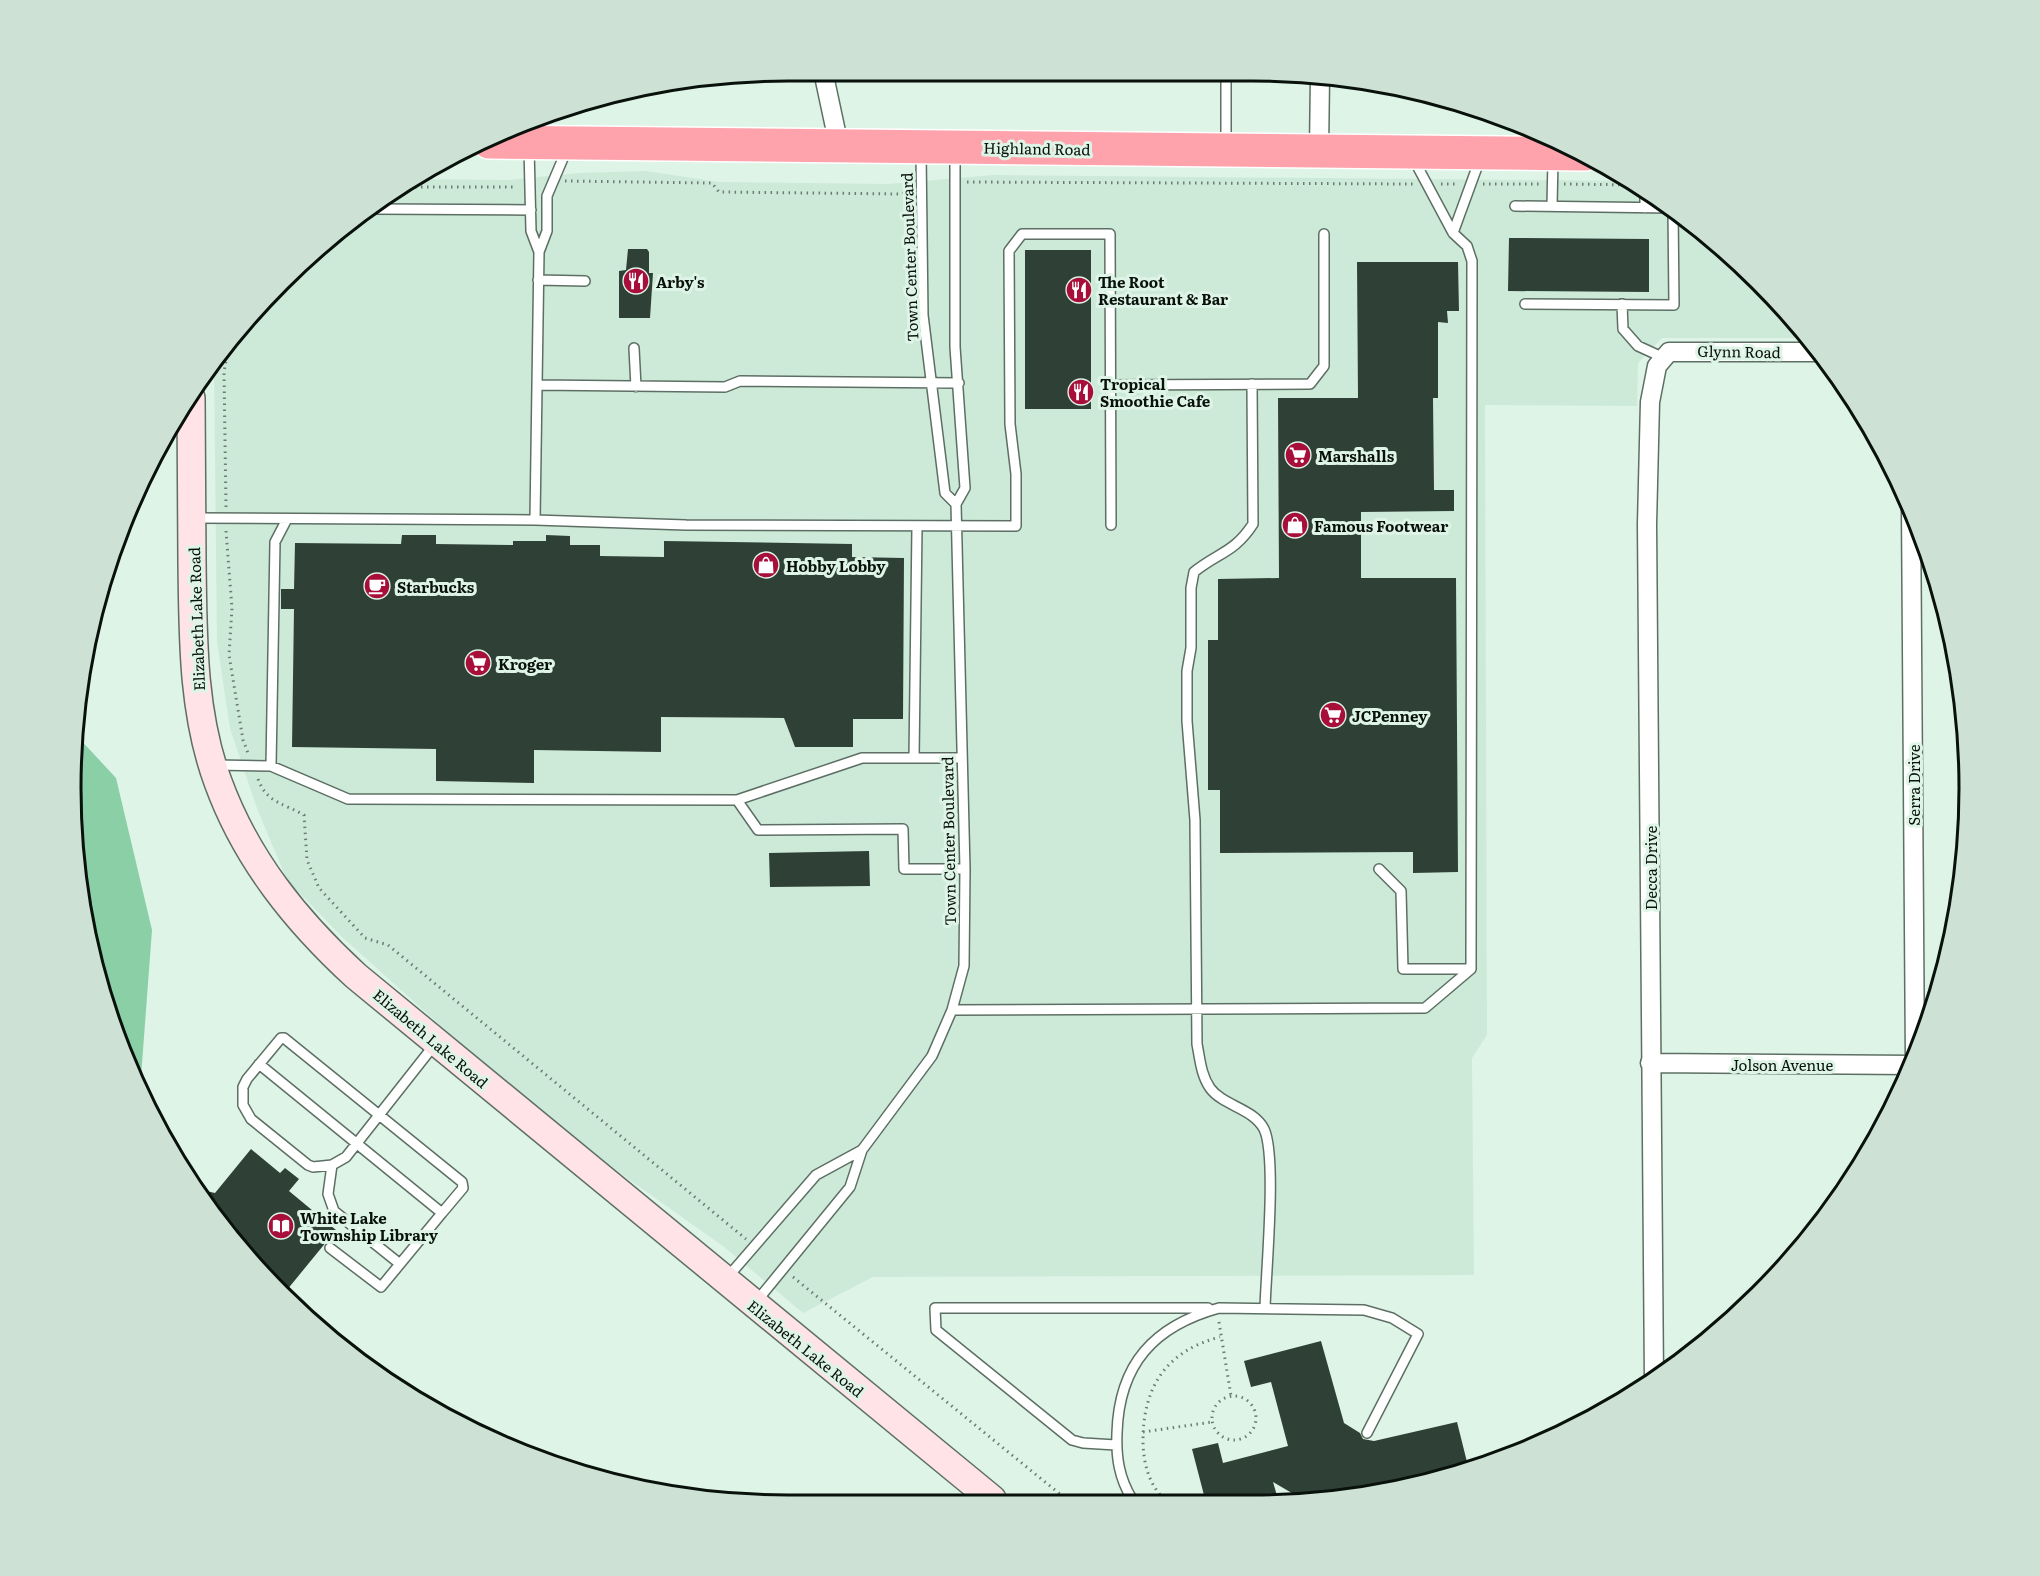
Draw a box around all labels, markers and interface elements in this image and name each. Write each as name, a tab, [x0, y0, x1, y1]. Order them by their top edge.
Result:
street label: Highland Road	[983, 136, 1091, 160]
street label: Town Center Boulevard	[895, 172, 923, 342]
restaurant icon: Arby's	[621, 266, 651, 296]
place label: Arby's	[656, 270, 705, 293]
place label: The Root Restaurant & Bar	[1098, 270, 1228, 310]
restaurant icon: The Root Restaurant & Bar	[1064, 275, 1094, 305]
street label: Glynn Road	[1697, 339, 1781, 363]
place label: Tropical Smoothie Cafe	[1100, 372, 1211, 412]
restaurant icon: Tropical Smoothie Cafe	[1066, 377, 1096, 407]
supermarket icon: Marshalls	[1283, 440, 1313, 470]
place label: Marshalls	[1318, 444, 1395, 467]
shop icon: Famous Footwear	[1280, 510, 1310, 540]
place label: Famous Footwear	[1314, 514, 1448, 537]
street label: Elizabeth Lake Road	[182, 547, 210, 691]
shop icon: Hobby Lobby	[751, 550, 781, 580]
place label: Hobby Lobby	[786, 554, 886, 577]
cafe icon: Starbucks	[362, 571, 392, 601]
place label: Starbucks	[397, 575, 475, 598]
supermarket icon: Kroger	[463, 648, 493, 678]
place label: Kroger	[498, 652, 552, 675]
supermarket icon: JCPenney	[1318, 700, 1348, 730]
place label: JCPenney	[1352, 704, 1428, 727]
street label: Serra Drive	[1902, 744, 1925, 826]
street label: Town Center Boulevard	[935, 756, 961, 926]
street label: Decca Drive	[1639, 825, 1662, 910]
street label: Elizabeth Lake Road	[368, 983, 494, 1093]
street label: Jolson Avenue	[1731, 1053, 1833, 1076]
place label: White Lake Township Library	[300, 1206, 439, 1246]
library icon: White Lake Township Library	[266, 1211, 296, 1241]
street label: Elizabeth Lake Road	[743, 1294, 869, 1402]

